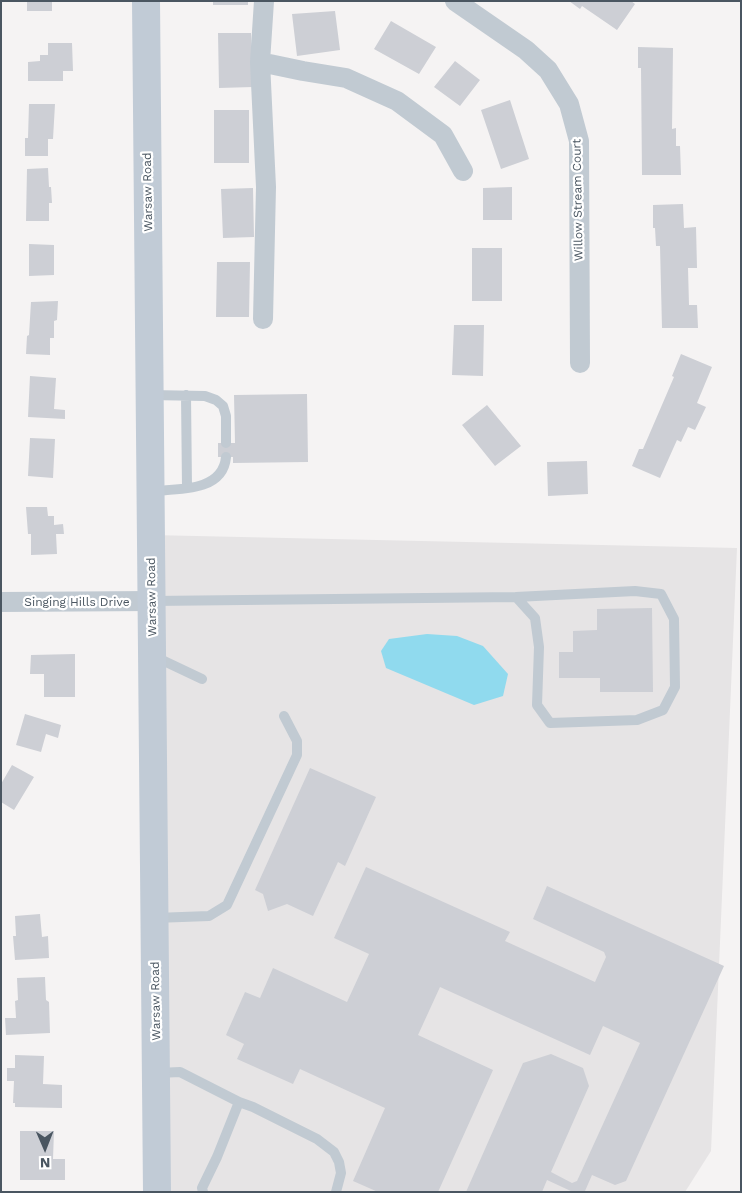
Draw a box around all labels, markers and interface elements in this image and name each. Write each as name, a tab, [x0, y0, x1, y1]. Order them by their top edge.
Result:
street label: Willow Stream Court	[570, 139, 586, 261]
street label: Warsaw Road	[140, 152, 156, 232]
street label: Warsaw Road	[144, 557, 160, 637]
street label: Singing Hills Drive	[24, 595, 130, 609]
street label: Warsaw Road	[148, 961, 164, 1041]
north arrow	[20, 1123, 70, 1173]
text: N	[40, 1155, 51, 1171]

